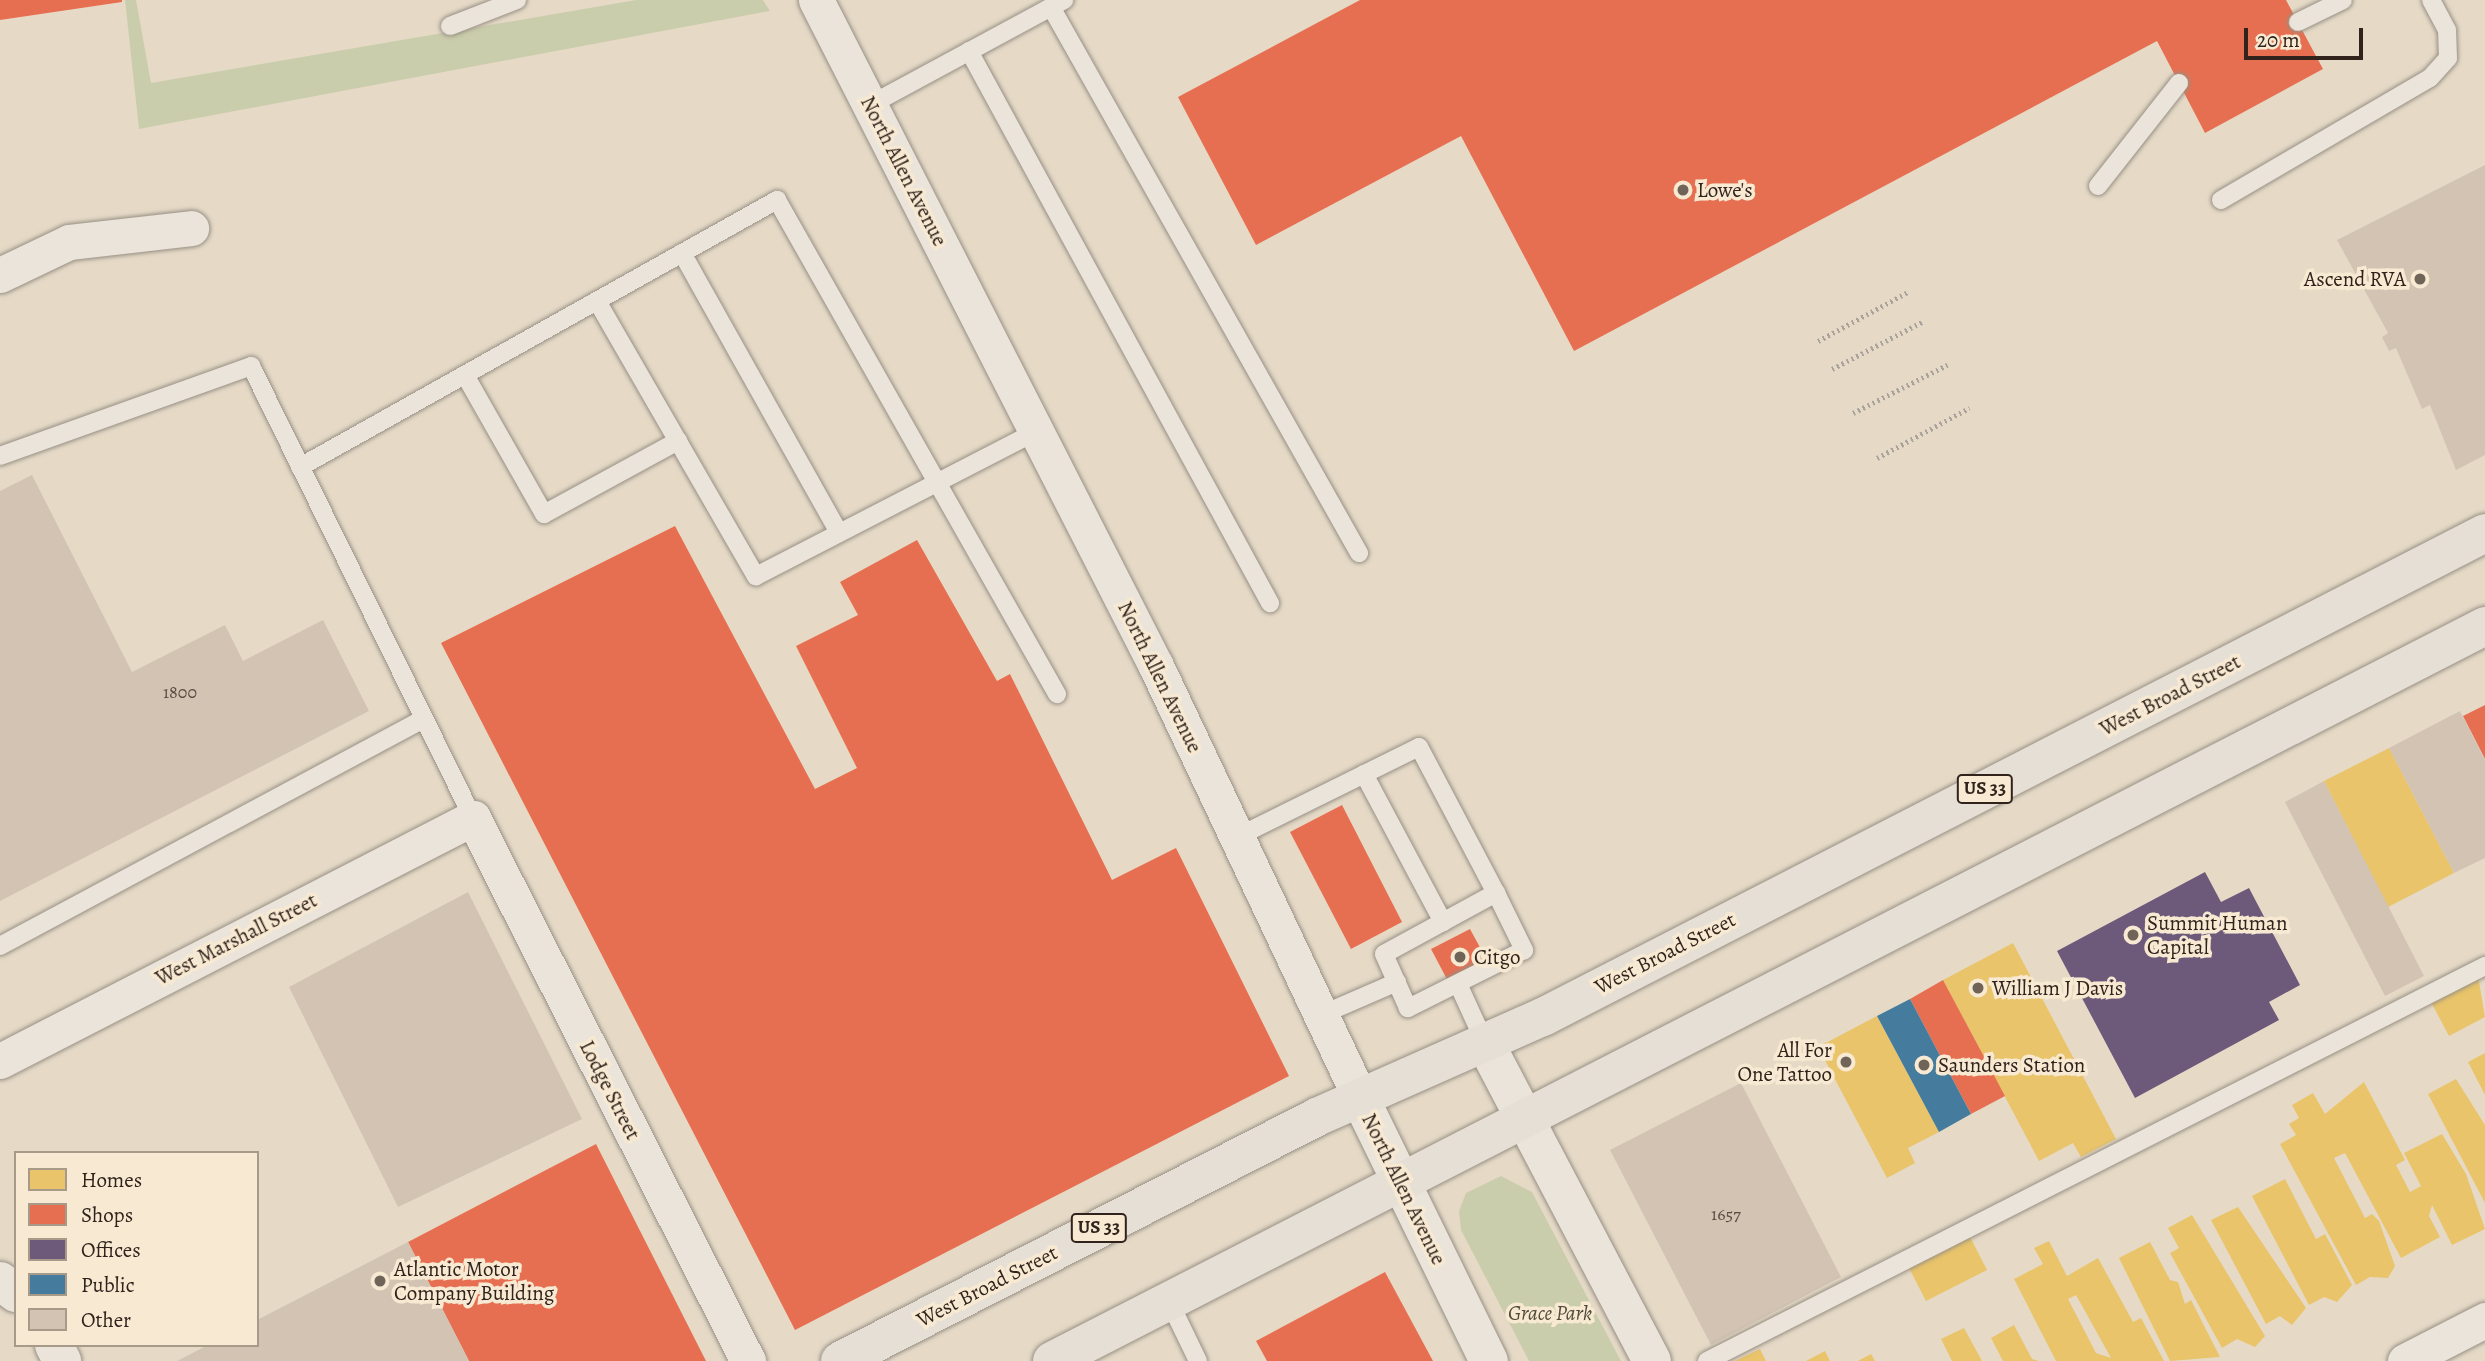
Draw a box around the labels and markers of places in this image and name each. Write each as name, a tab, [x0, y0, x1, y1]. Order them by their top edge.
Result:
place label: Lowe's	[1697, 177, 1753, 203]
marker: Lowe's	[1675, 182, 1691, 198]
place label: Ascend RVA	[2304, 266, 2406, 292]
marker: Ascend RVA	[2412, 271, 2428, 287]
place label: Summit Human Capital	[2147, 910, 2287, 960]
marker: Summit Human Capital	[2125, 927, 2141, 943]
place label: Citgo	[1474, 944, 1521, 970]
marker: Citgo	[1452, 949, 1468, 965]
place label: William J Davis	[1992, 975, 2123, 1001]
marker: William J Davis	[1970, 980, 1986, 996]
place label: All For One Tattoo	[1737, 1037, 1832, 1087]
place label: Saunders Station	[1938, 1052, 2085, 1078]
marker: All For One Tattoo	[1838, 1054, 1854, 1070]
marker: Saunders Station	[1916, 1057, 1932, 1073]
place label: Atlantic Motor Company Building	[394, 1256, 554, 1306]
marker: Atlantic Motor Company Building	[372, 1273, 388, 1289]

